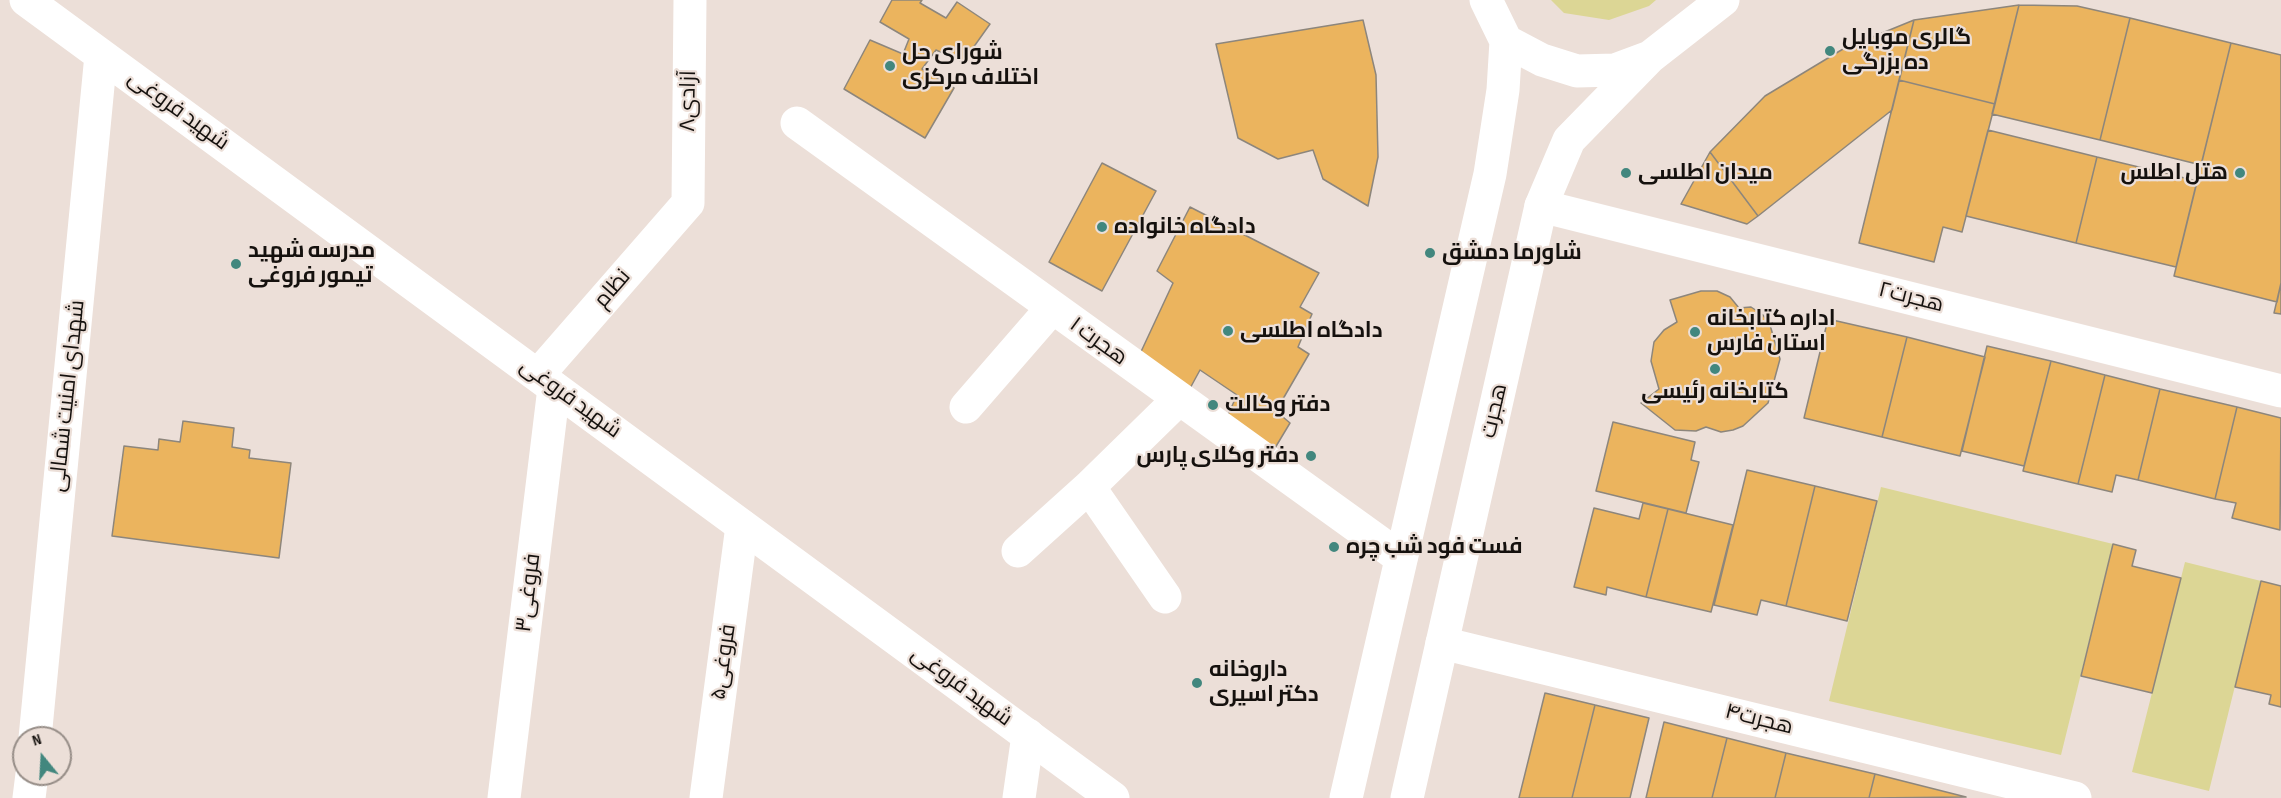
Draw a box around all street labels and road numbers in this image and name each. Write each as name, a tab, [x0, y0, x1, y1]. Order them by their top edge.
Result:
street label: شهید فروغی	[122, 65, 234, 157]
street label: آزادی۸	[675, 70, 703, 132]
street label: نظام	[589, 264, 637, 314]
street label: هجرت۲	[1876, 277, 1946, 319]
street label: شهدای امنیت شمالی	[45, 299, 91, 493]
street label: هجرت ۱	[1064, 312, 1132, 372]
street label: شهید فروغی	[514, 353, 626, 445]
street label: هجرت	[1476, 381, 1514, 441]
street label: فروغی۳	[511, 552, 547, 634]
street label: فروغی۵	[706, 622, 742, 702]
street label: شهید فروغی	[905, 641, 1017, 733]
street label: هجرت۴	[1722, 699, 1796, 741]

